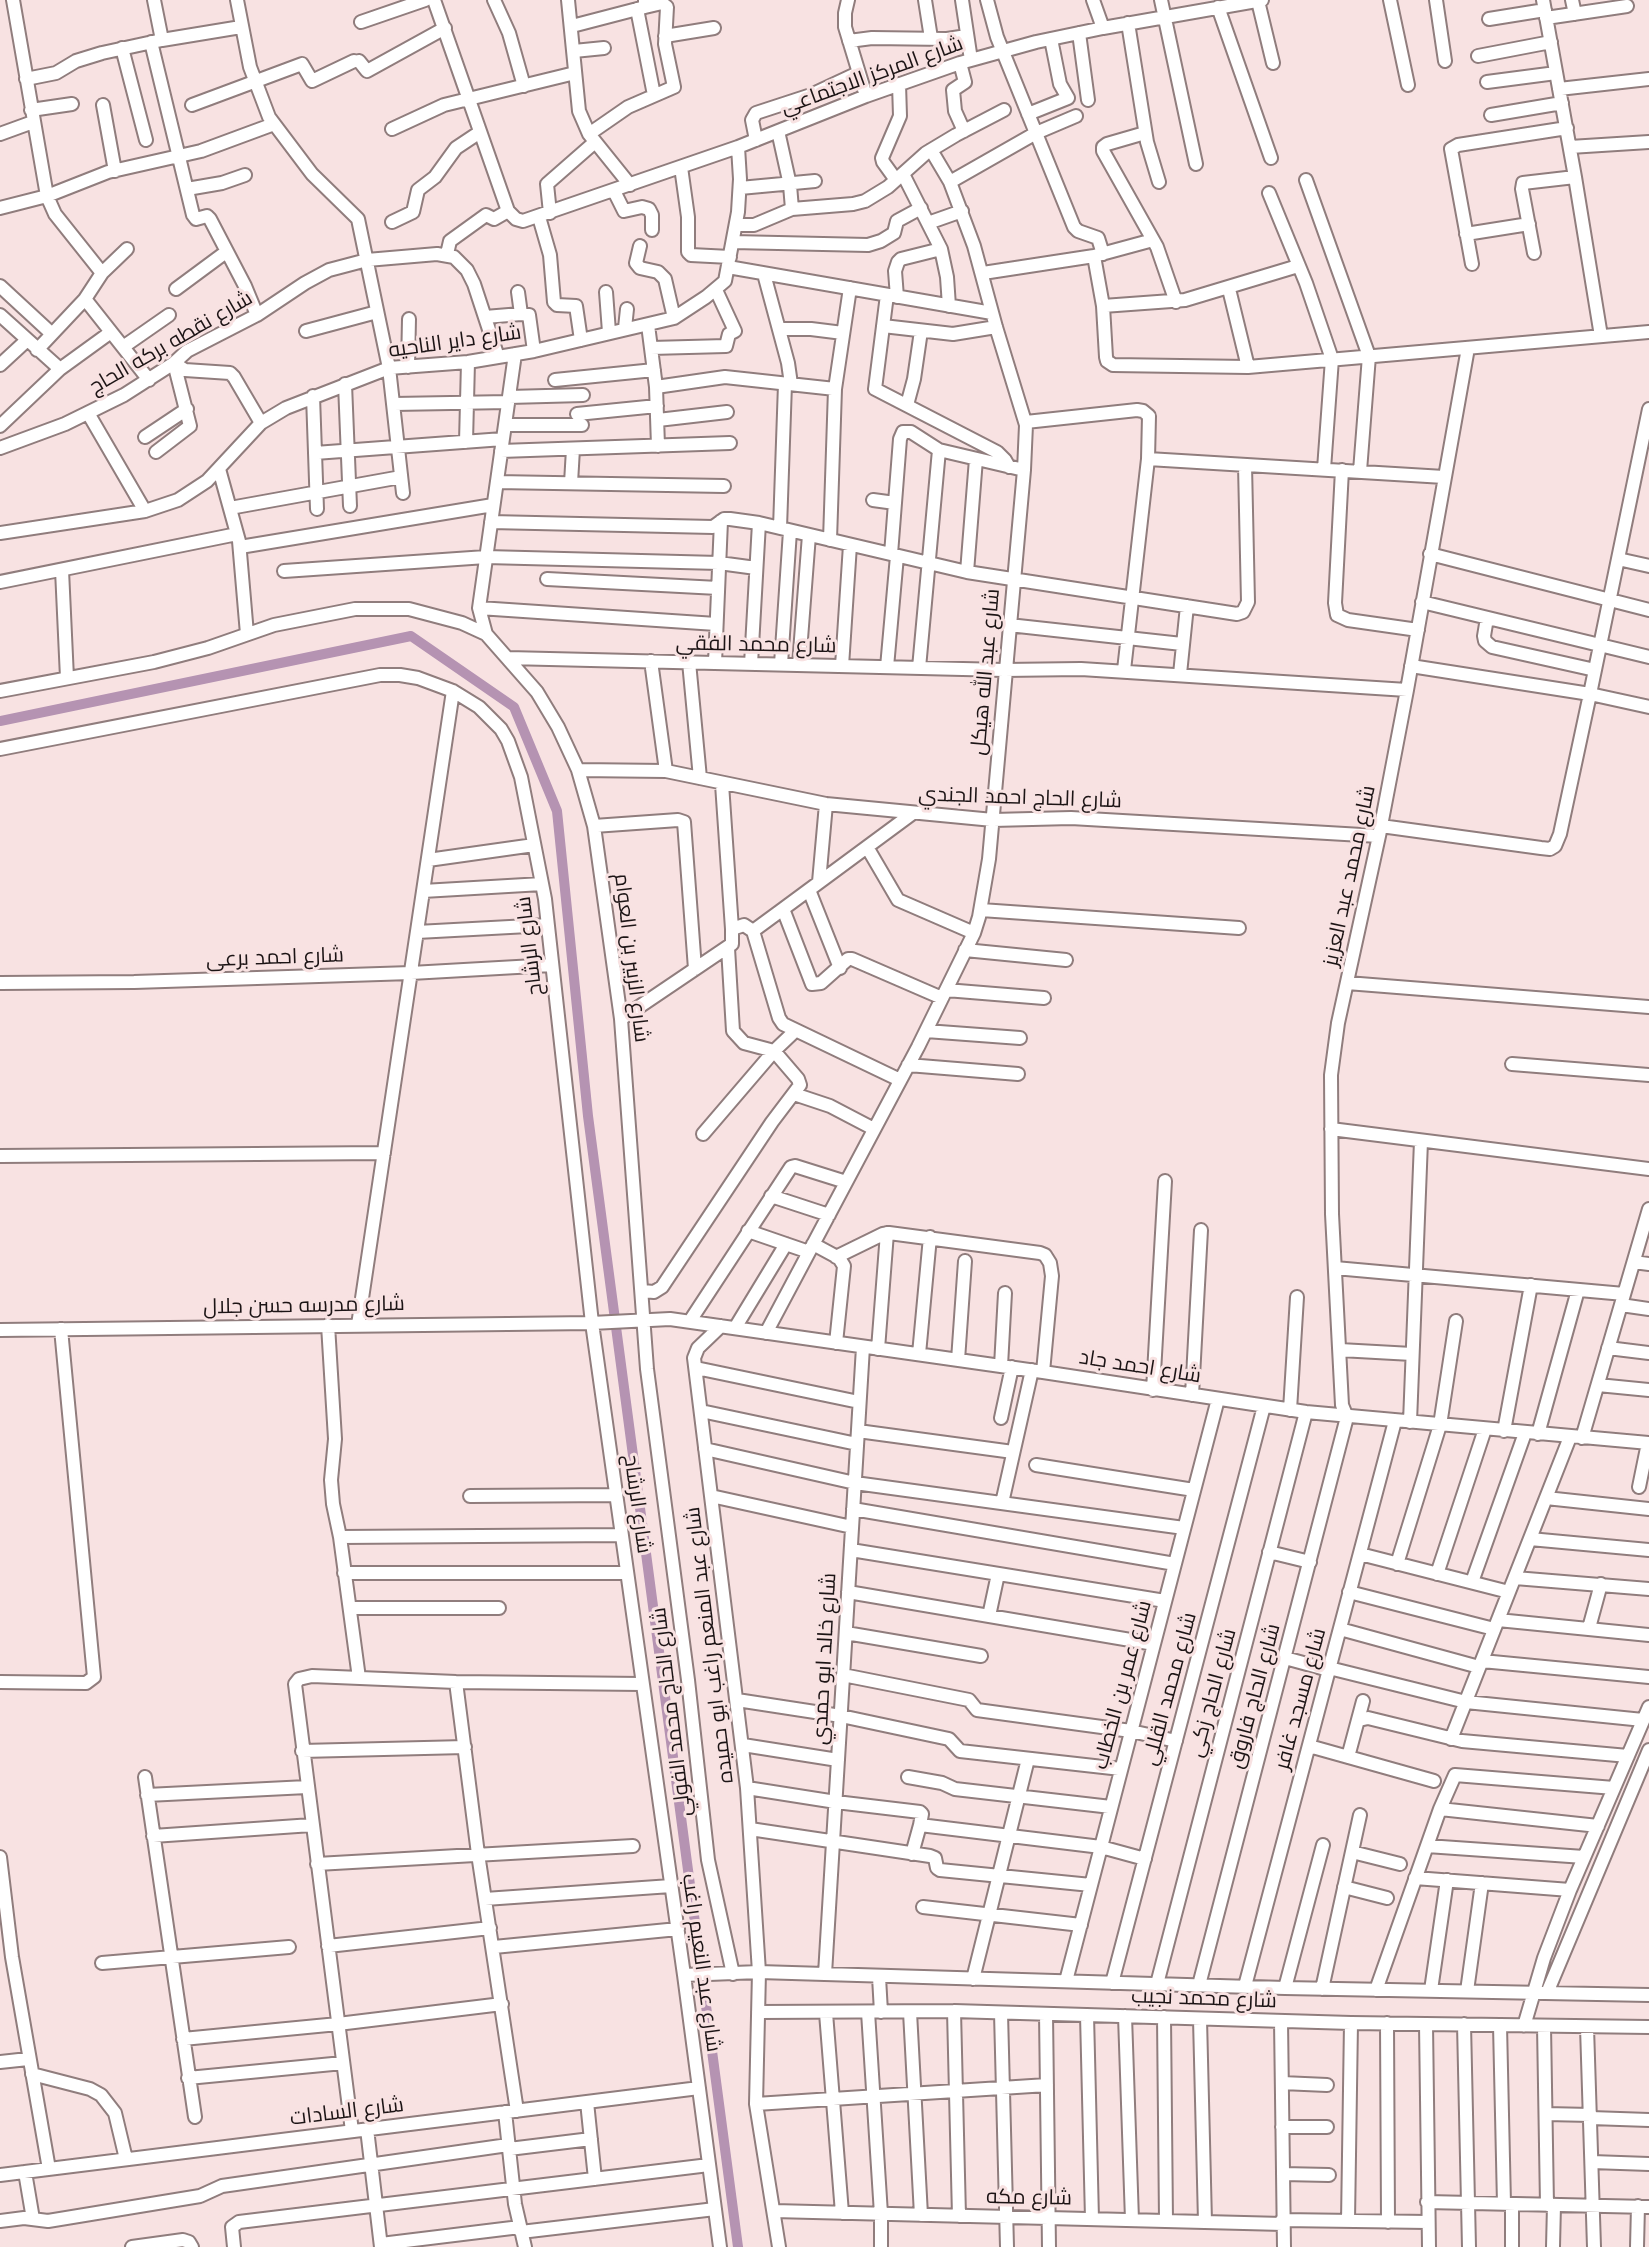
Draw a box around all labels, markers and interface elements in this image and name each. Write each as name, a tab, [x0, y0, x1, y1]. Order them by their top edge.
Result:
street label: شارع المركز الاجتماعي	[777, 31, 967, 121]
street label: شارع نقطه بركه الحاج	[85, 286, 257, 400]
street label: شارع داير الناحيه	[387, 320, 523, 364]
street label: شارع عبد الله هيكل	[966, 588, 1006, 756]
street label: شارع محمد الفقي	[675, 631, 837, 659]
street label: شارع الحاج احمد الجندي	[918, 782, 1122, 814]
street label: شارع محمد عبد العزيز	[1319, 783, 1381, 969]
street label: شارع الزبير بن العوام	[608, 872, 654, 1044]
street label: شارع الرشاح	[511, 895, 549, 997]
street label: شارع احمد برعى	[206, 943, 344, 973]
street label: شارع مدرسه حسن جلال	[203, 1292, 405, 1320]
street label: شارع احمد جاد	[1077, 1345, 1203, 1389]
street label: شارع الرشاح	[618, 1453, 656, 1555]
street label: شارع عبد المنعم راغب ابو حميده	[681, 1505, 739, 1785]
street label: شارع خالد ابو حمدي	[808, 1572, 842, 1746]
street label: شارع عمر بن الخطاب	[1088, 1598, 1158, 1772]
street label: شارع الحاج محمد الفولي	[647, 1606, 697, 1818]
street label: شارع محمد القللي	[1137, 1610, 1203, 1768]
street label: شارع الحاج فاروق	[1224, 1621, 1286, 1771]
street label: شارع مسجد غافر	[1270, 1625, 1332, 1773]
street label: شارع الحاج زكي	[1184, 1626, 1242, 1760]
street label: شارع عبد النعيم راغب	[676, 1872, 726, 2054]
street label: شارع محمد نجيب	[1131, 1984, 1277, 2014]
street label: شارع السادات	[289, 2093, 405, 2131]
street label: شارع مكه	[986, 2185, 1072, 2211]

